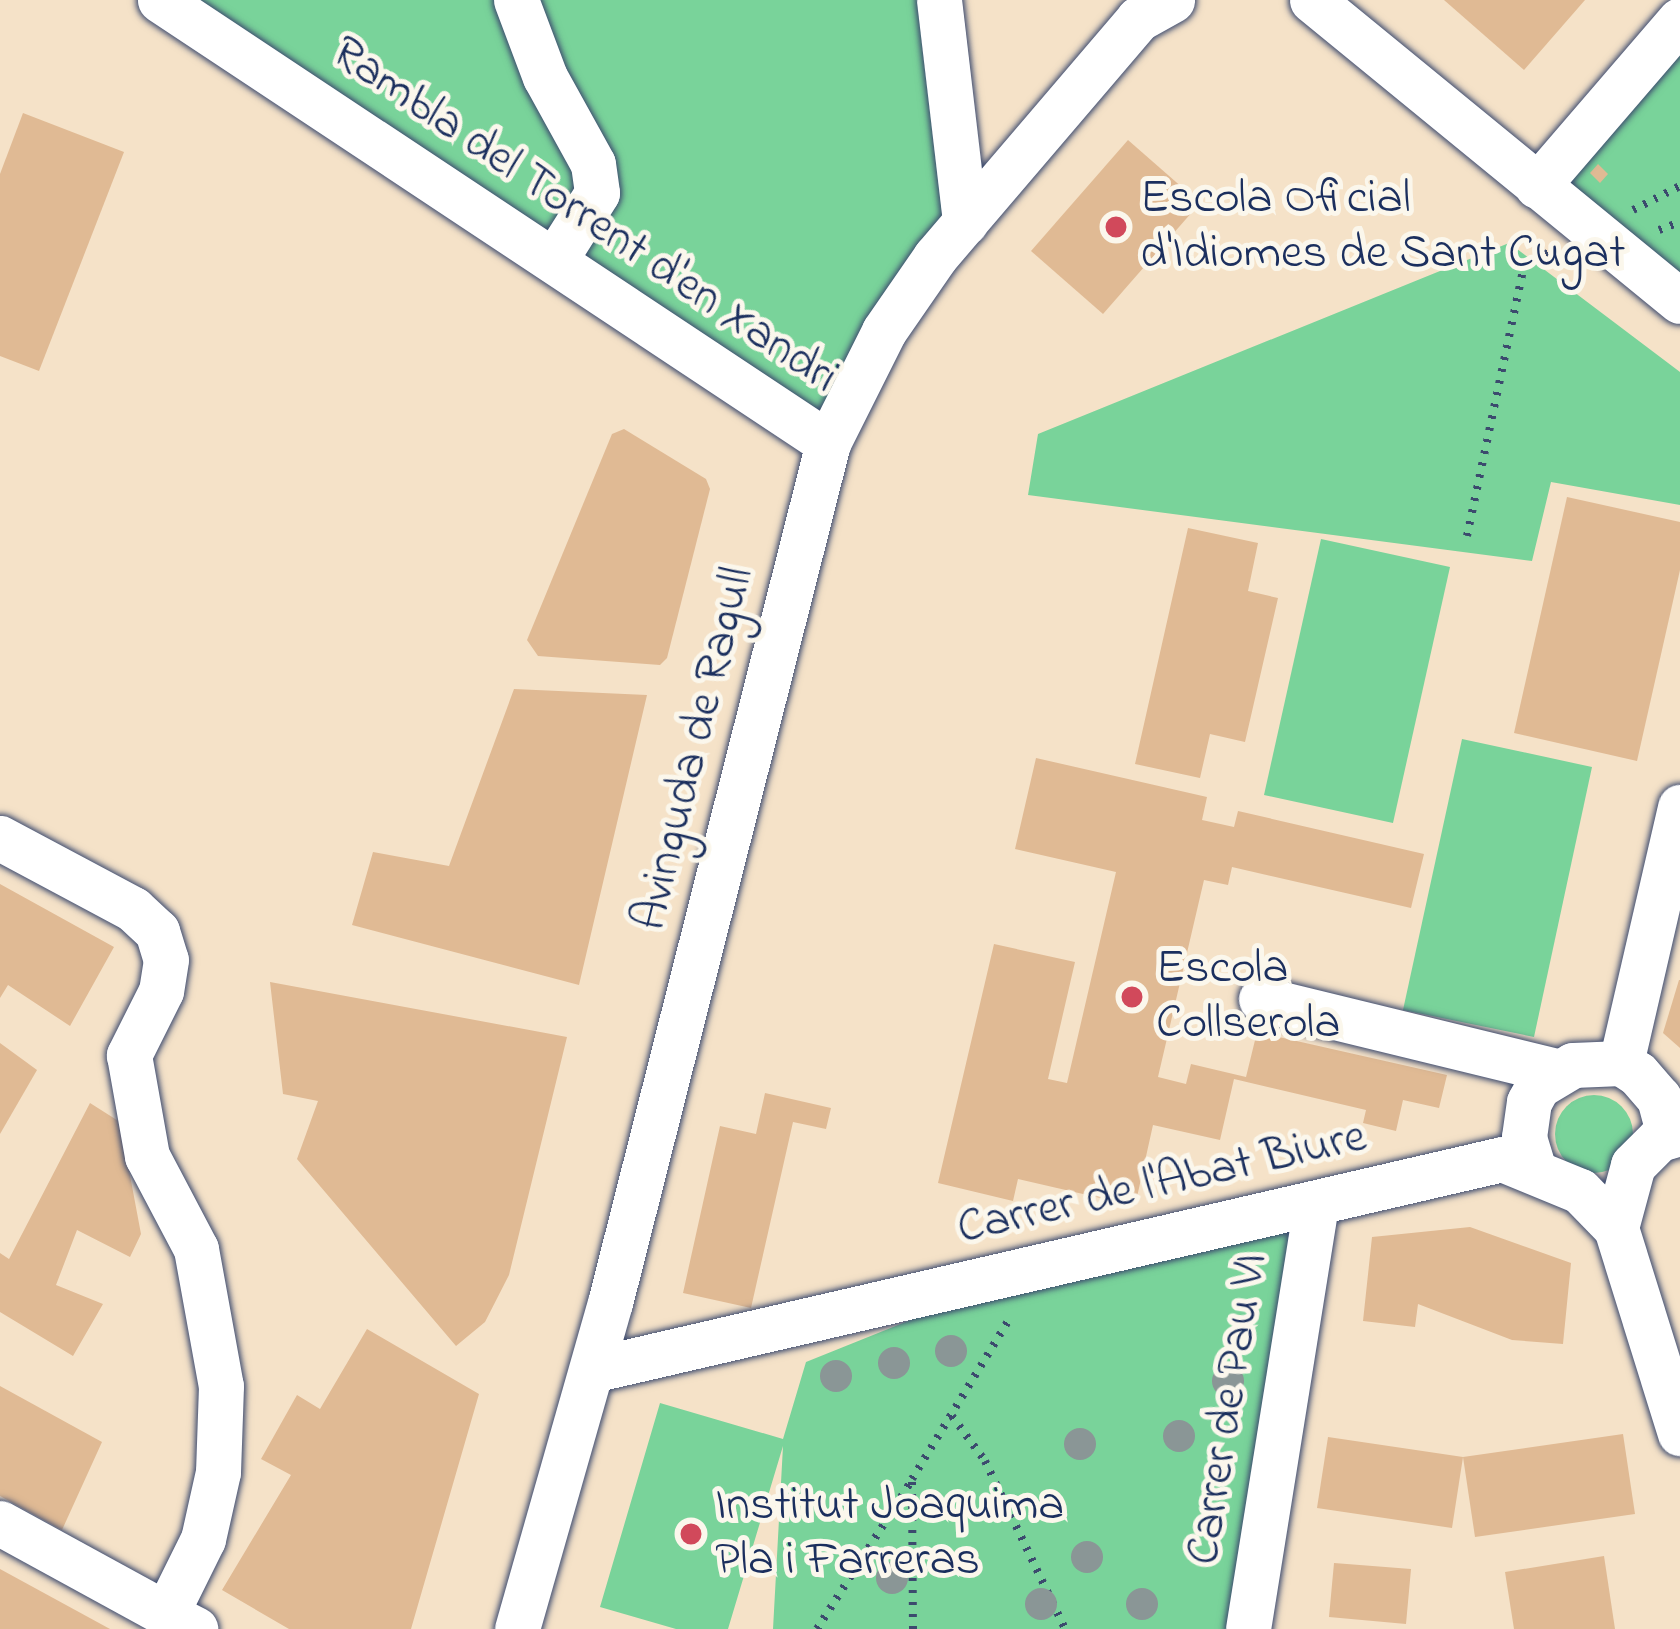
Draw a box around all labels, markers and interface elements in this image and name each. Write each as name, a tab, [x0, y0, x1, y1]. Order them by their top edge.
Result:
street label: Rambla del Torrent d'en Xandri	[320, 25, 848, 407]
place label: Escola Oficial d'Idiomes de Sant Cugat	[1140, 170, 1625, 283]
marker: Escola Oficial d'Idiomes de Sant Cugat	[1103, 214, 1129, 240]
street label: Avinguda de Ragull	[622, 561, 768, 937]
place label: Escola Collserola	[1156, 940, 1340, 1053]
marker: Escola Collserola	[1119, 984, 1145, 1010]
street label: Carrer de l'Abat Biure	[952, 1109, 1372, 1259]
street label: Carrer de Pau VI	[1176, 1249, 1282, 1569]
place label: Institut Joaquima Pla i Farreras	[715, 1477, 1064, 1590]
marker: Institut Joaquima Pla i Farreras	[678, 1521, 704, 1547]

